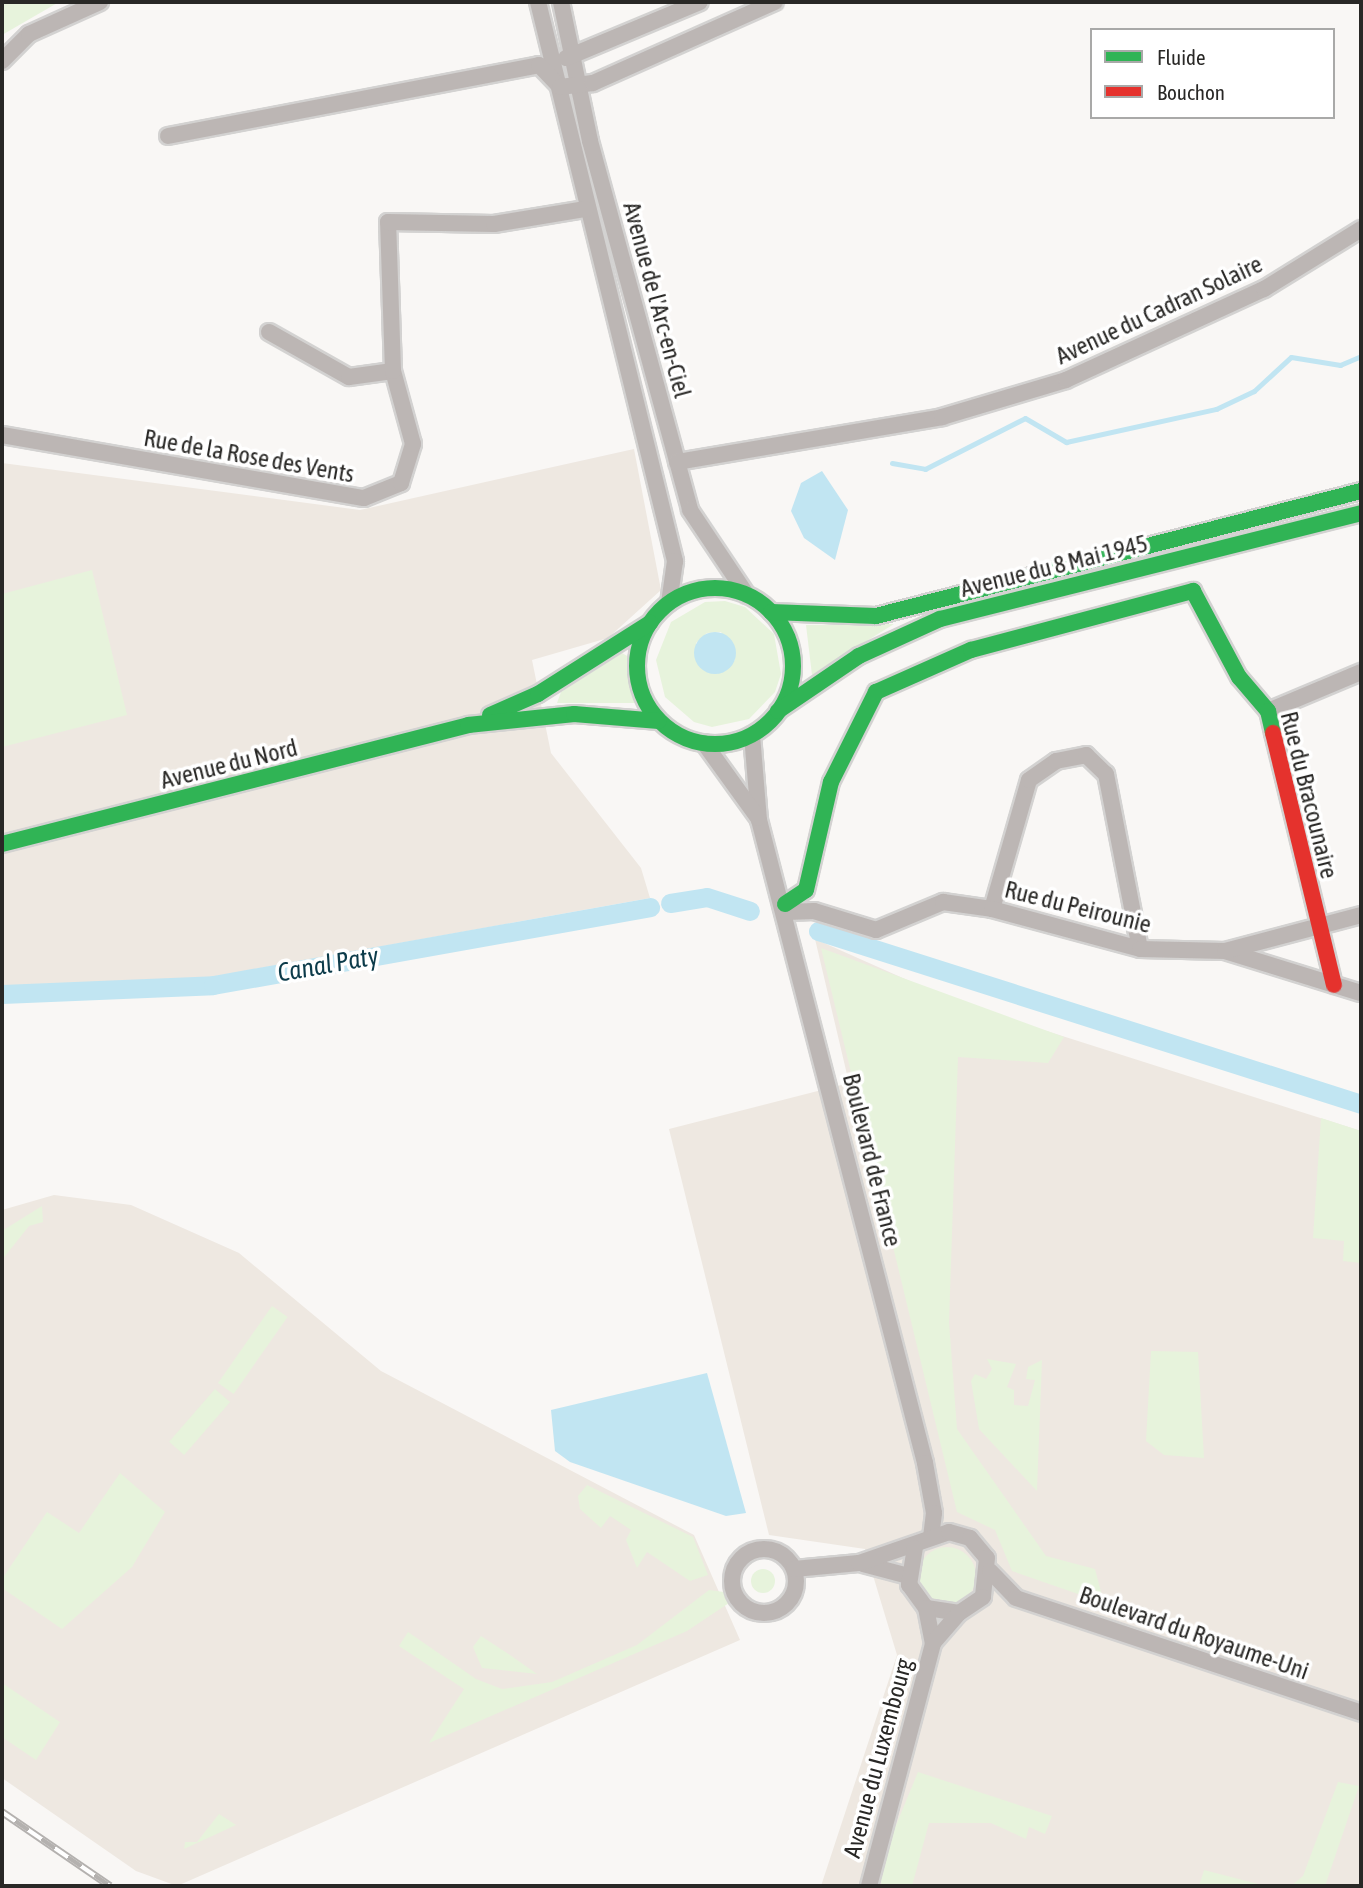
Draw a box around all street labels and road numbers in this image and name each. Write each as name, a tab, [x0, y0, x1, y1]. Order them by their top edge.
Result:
street label: Avenue de l'Arc-en-Ciel	[617, 199, 697, 401]
street label: Avenue du Cadran Solaire	[1051, 250, 1267, 370]
street label: Rue de la Rose des Vents	[142, 423, 356, 489]
street label: Avenue du 8 Mai 1945	[958, 529, 1150, 603]
street label: Rue du Bracounaire	[1274, 708, 1344, 882]
street label: Avenue du Nord	[158, 733, 300, 795]
street label: Rue du Peirounie	[1002, 875, 1154, 939]
street label: Boulevard de France	[837, 1070, 907, 1250]
street label: Boulevard du Royaume-Uni	[1075, 1580, 1313, 1686]
street label: Avenue du Luxembourg	[838, 1655, 918, 1861]

